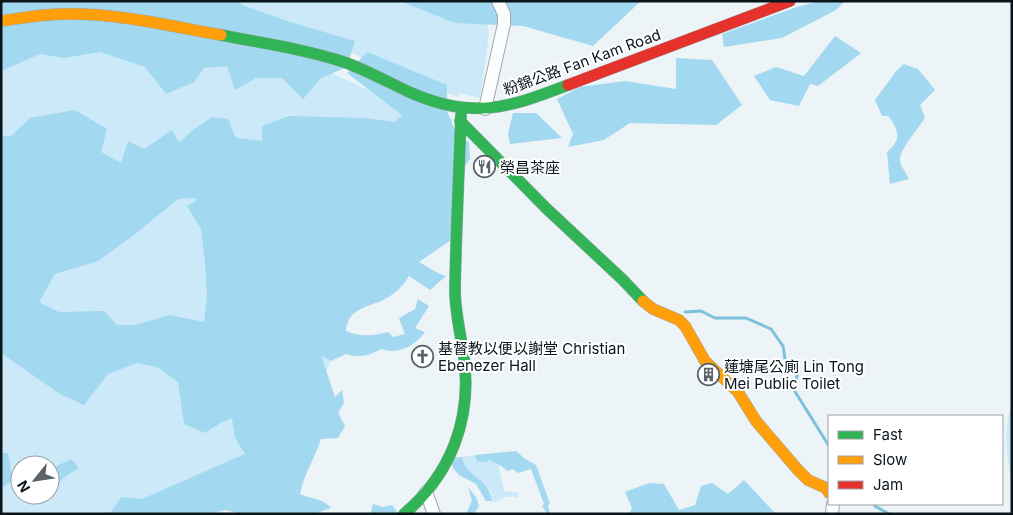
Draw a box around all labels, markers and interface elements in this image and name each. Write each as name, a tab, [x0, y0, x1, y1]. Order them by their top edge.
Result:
street label: 粉錦公路 Fan Kam Road	[501, 25, 663, 99]
restaurant icon: 榮昌茶座	[472, 155, 496, 179]
place label: 榮昌茶座	[500, 158, 560, 177]
place label: 基督教以便以謝堂 Christian Ebenezer Hall	[438, 339, 625, 375]
church icon: 基督教以便以謝堂 Christian Ebenezer Hall	[410, 345, 434, 369]
place label: 蓮塘尾公廁 Lin Tong Mei Public Toilet	[724, 357, 864, 393]
building icon: 蓮塘尾公廁 Lin Tong Mei Public Toilet	[696, 363, 720, 387]
legend	[828, 415, 1003, 505]
text: Fast	[873, 425, 903, 444]
text: Slow	[873, 450, 907, 469]
north arrow	[10, 455, 60, 505]
text: Jam	[873, 475, 903, 494]
text: N	[13, 478, 33, 496]

